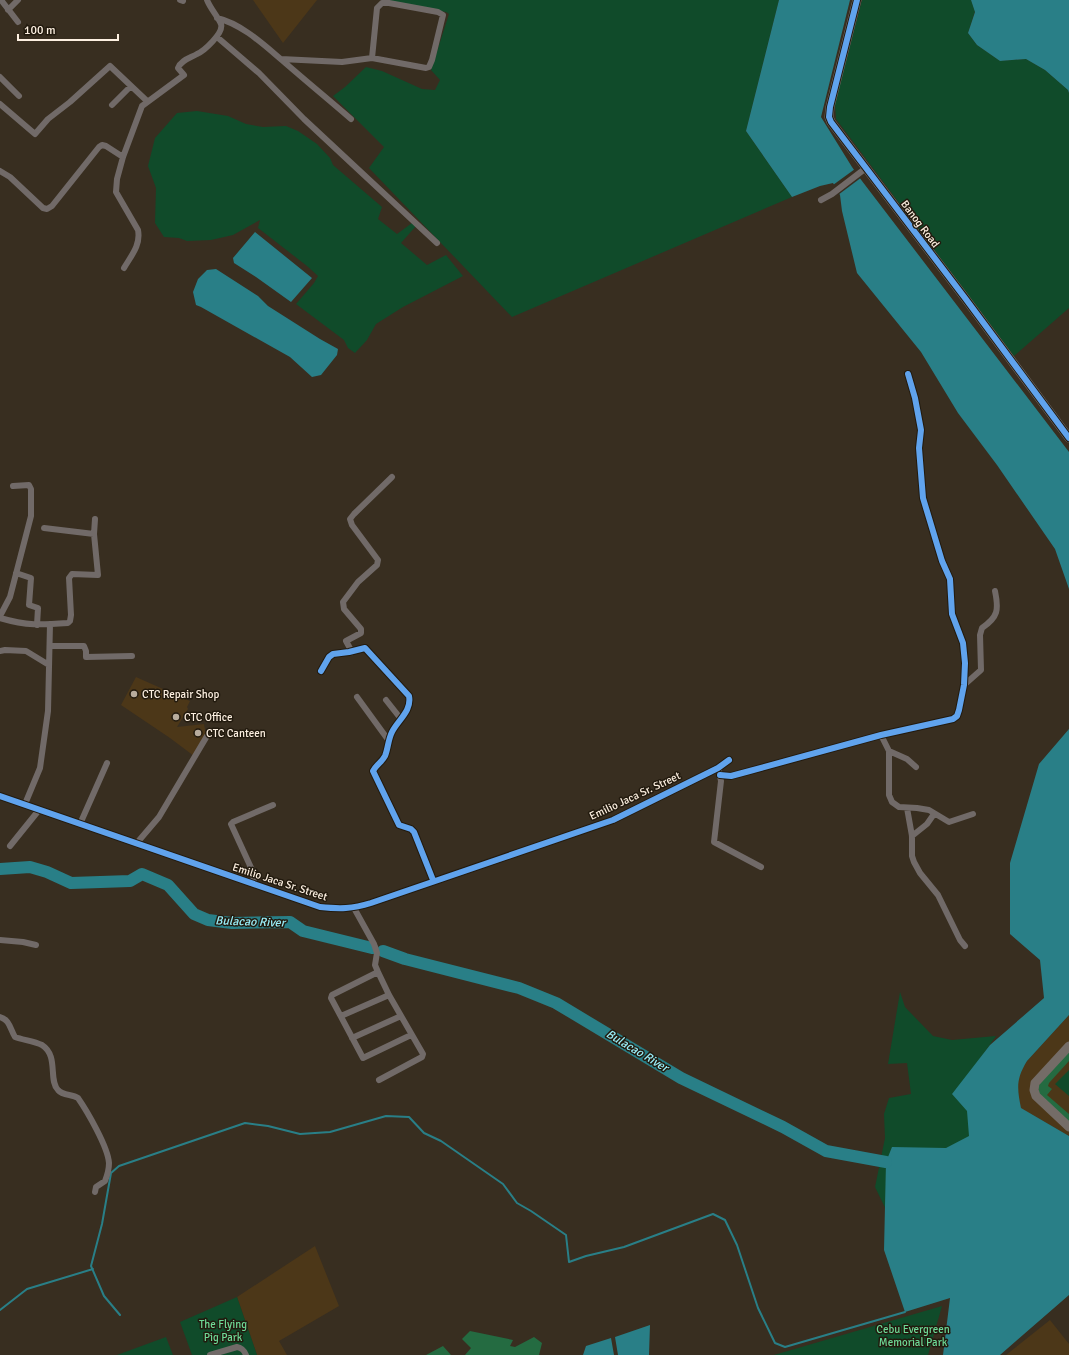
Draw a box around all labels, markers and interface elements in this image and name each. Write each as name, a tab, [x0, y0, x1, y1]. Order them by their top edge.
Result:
scale bar	[18, 16, 118, 42]
text: 100 m	[24, 23, 56, 38]
street label: Banog Road	[898, 198, 942, 250]
place label: CTC Repair Shop	[142, 688, 219, 701]
marker: CTC Repair Shop	[129, 689, 139, 699]
place label: CTC Office	[184, 711, 232, 724]
marker: CTC Office	[171, 712, 181, 722]
place label: CTC Canteen	[206, 727, 266, 740]
marker: CTC Canteen	[193, 728, 203, 738]
street label: Emilio Jaca Sr. Street	[587, 769, 683, 823]
street label: Emilio Jaca Sr. Street	[231, 861, 329, 904]
water label: Bulacao River	[215, 913, 287, 931]
water label: Bulacao River	[603, 1027, 672, 1076]
park label: The Flying Pig Park	[199, 1318, 247, 1344]
park label: Cebu Evergreen Memorial Park	[876, 1323, 950, 1349]

